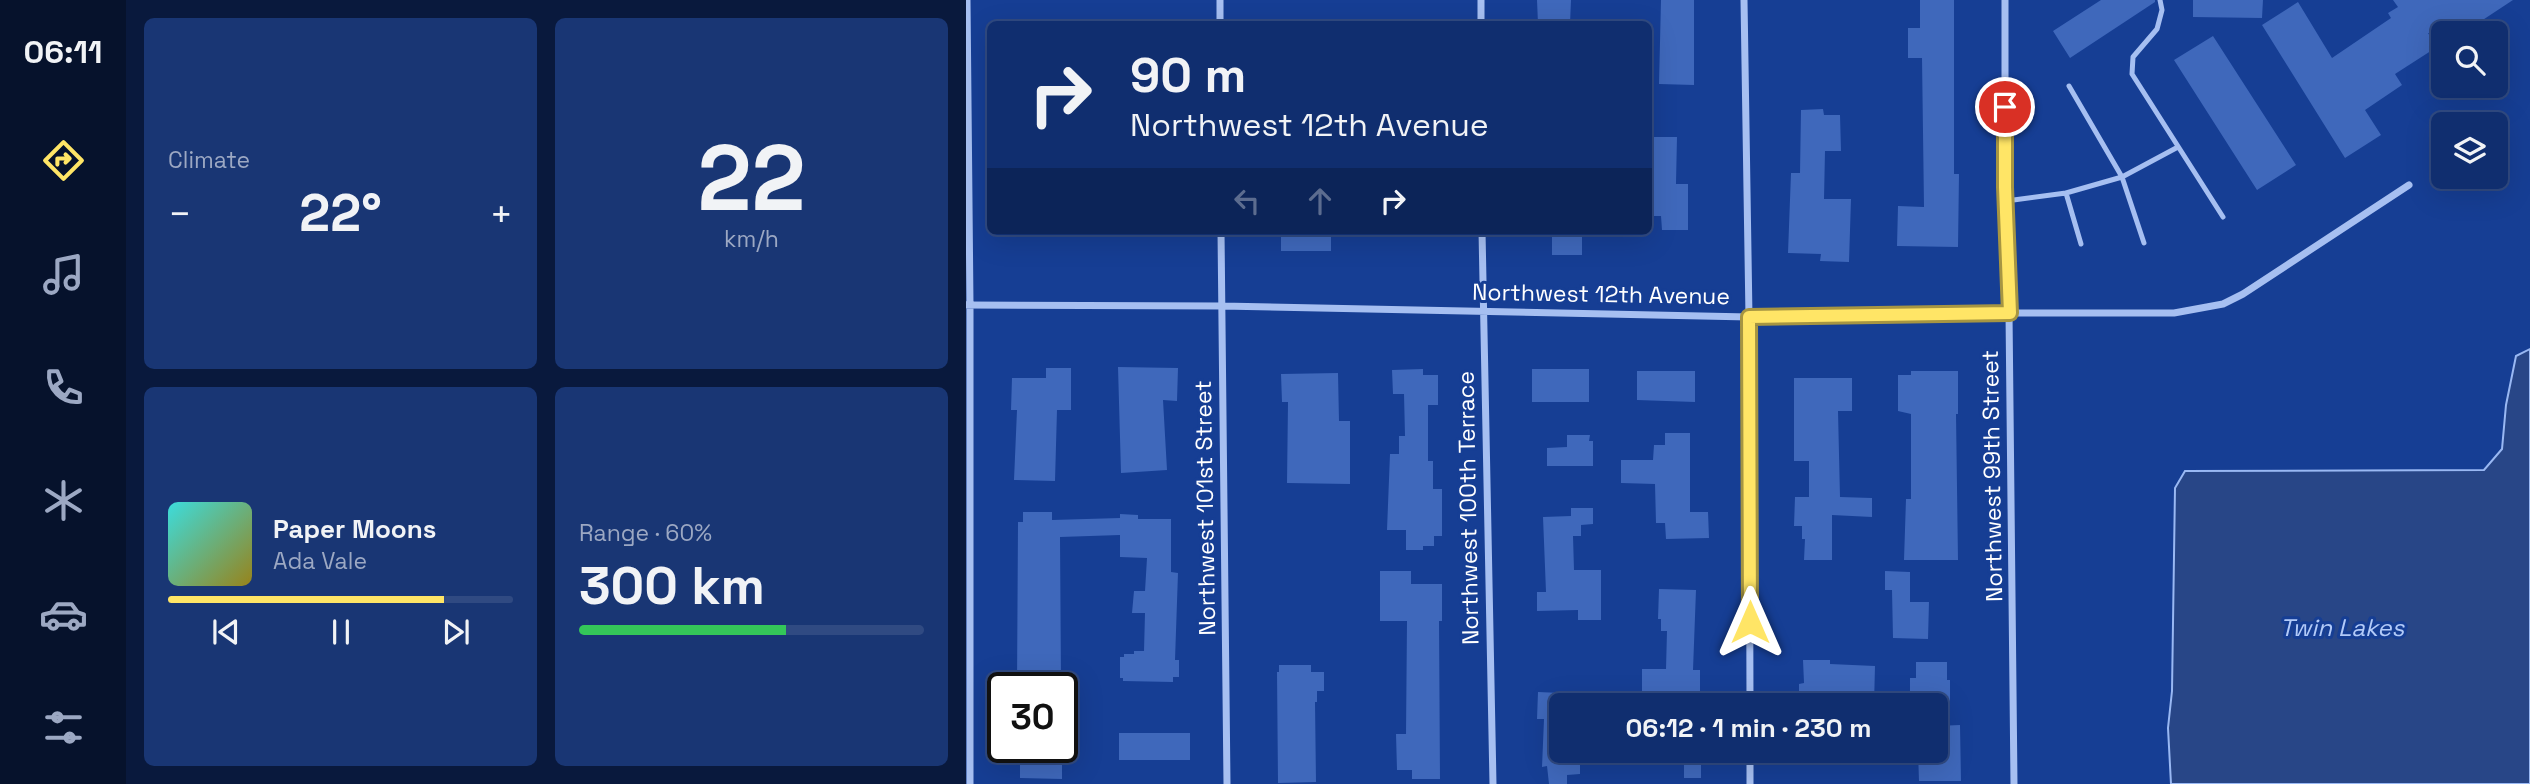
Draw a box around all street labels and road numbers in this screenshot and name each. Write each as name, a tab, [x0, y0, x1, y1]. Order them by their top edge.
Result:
street label: Northwest 12th Avenue	[1472, 277, 1730, 311]
street label: Northwest 99th Street	[1975, 350, 2009, 602]
street label: Northwest 100th Terrace	[1451, 371, 1485, 645]
street label: Northwest 101st Street	[1188, 380, 1222, 636]

